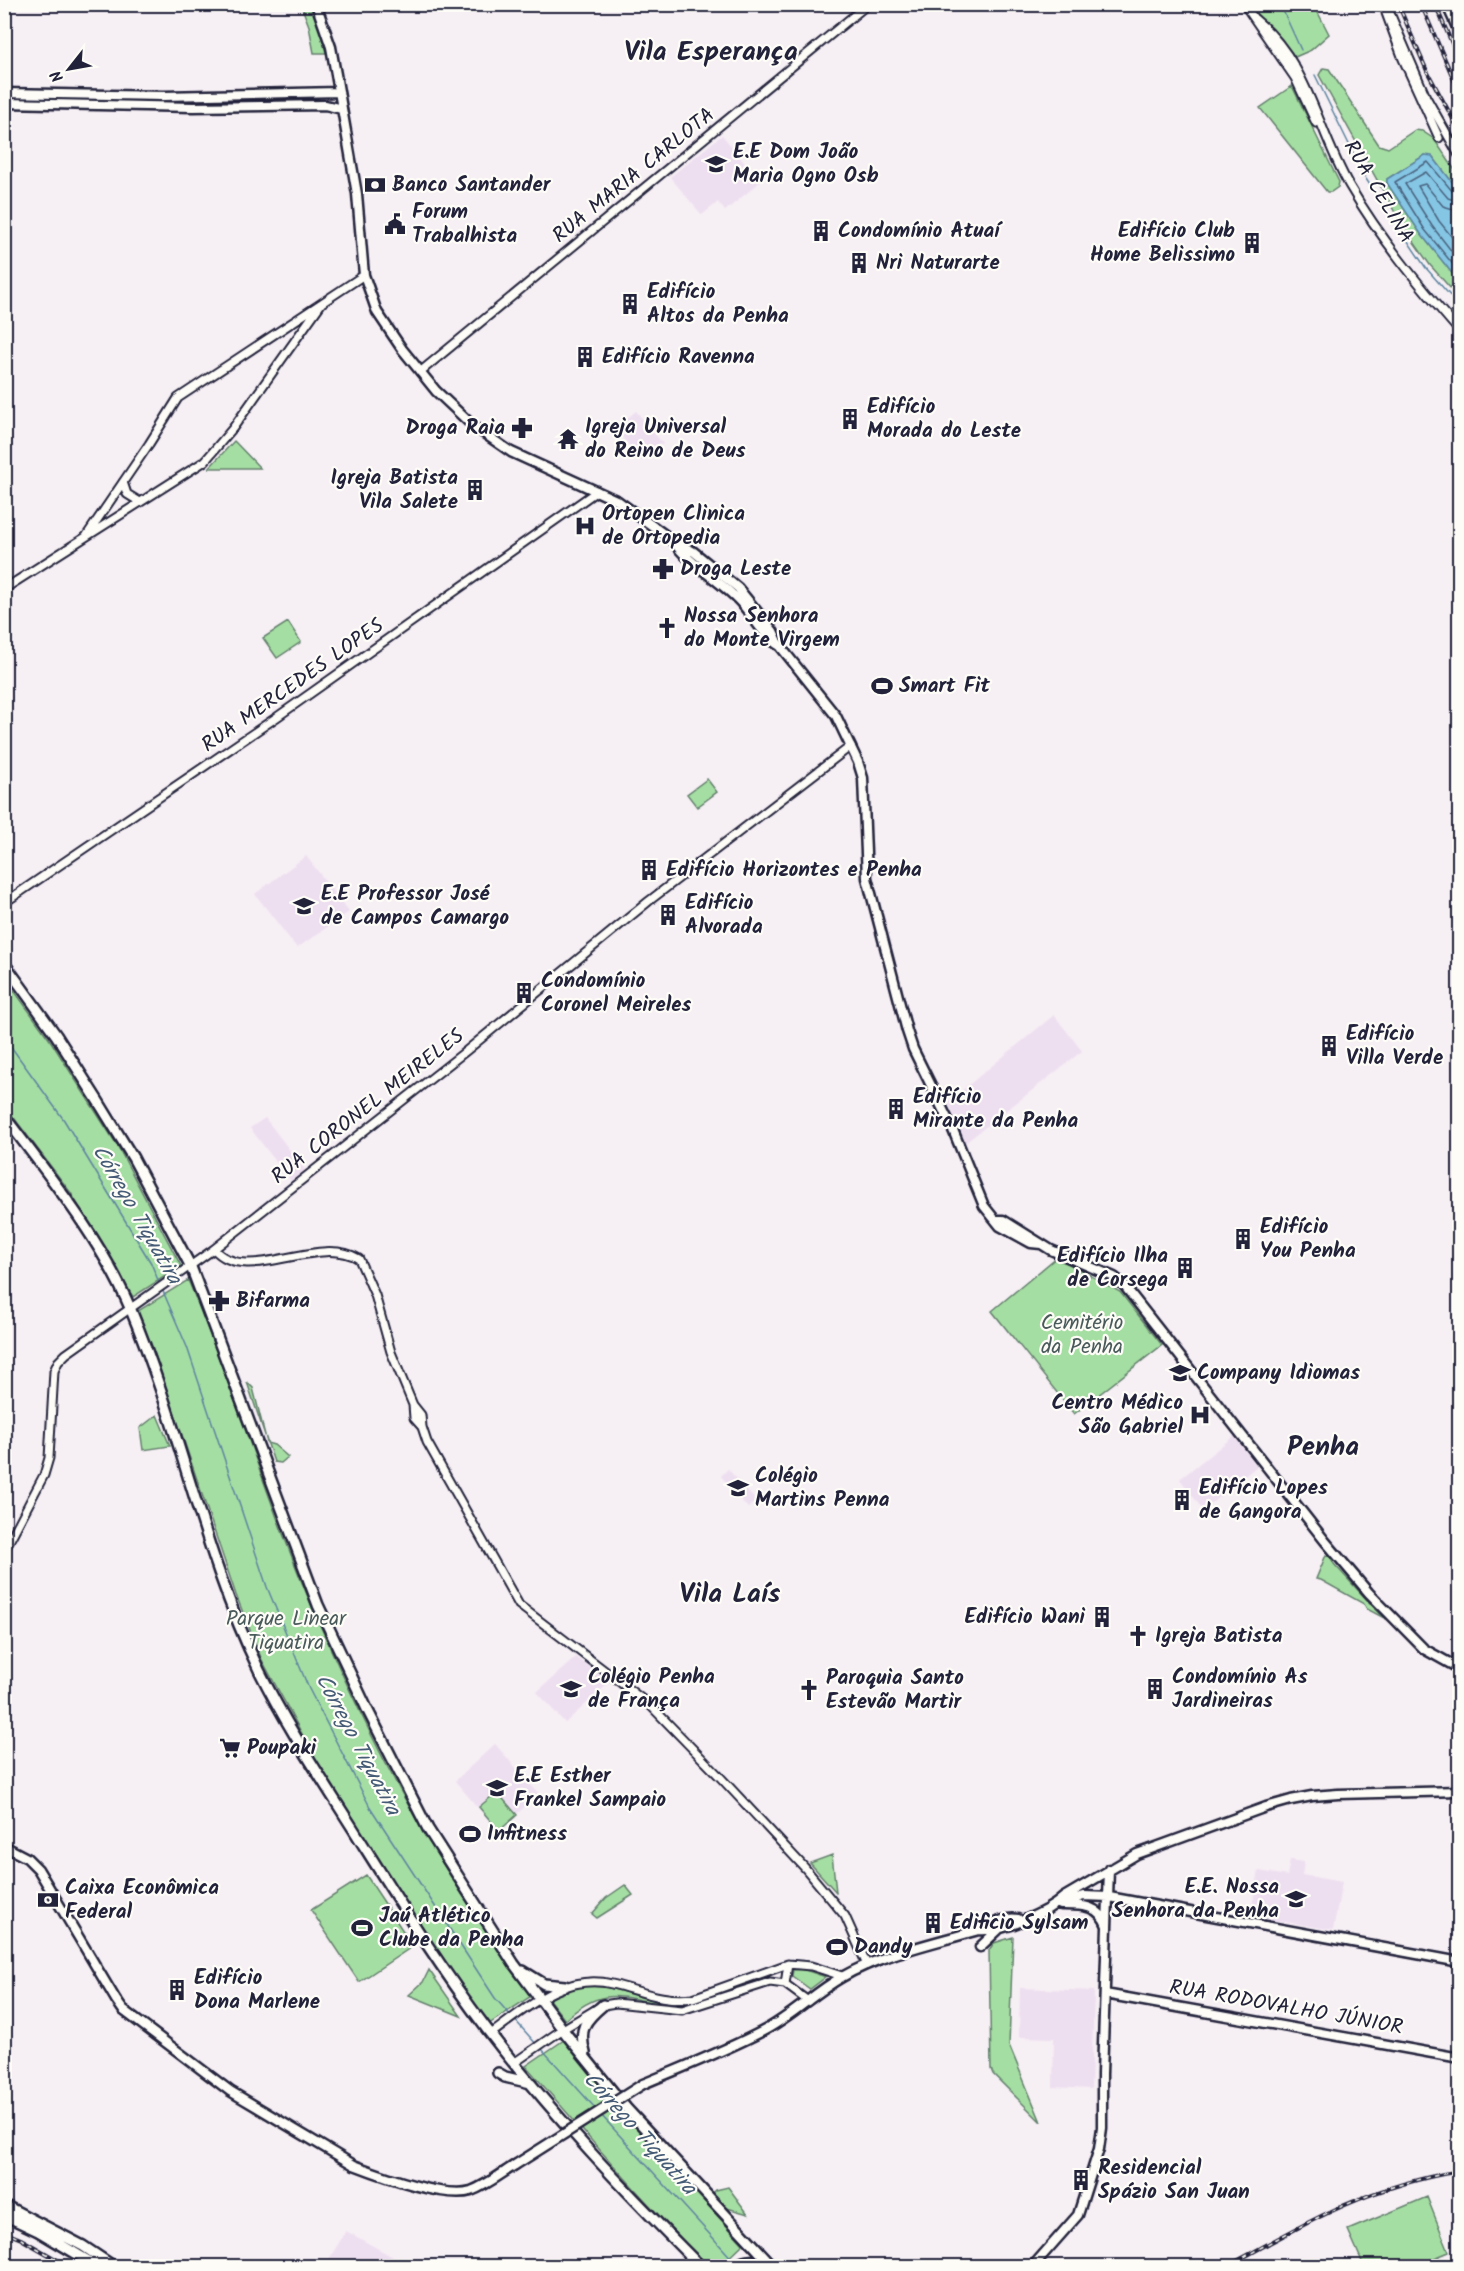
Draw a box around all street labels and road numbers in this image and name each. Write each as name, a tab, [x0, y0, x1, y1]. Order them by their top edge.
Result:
street label: RUA MARIA CARLOTA	[545, 100, 723, 252]
street label: RUA CELINA	[1334, 134, 1422, 250]
street label: RUA MERCEDES LOPES	[195, 610, 391, 762]
street label: RUA CORONEL MEIRELES	[264, 1021, 472, 1193]
street label: RUA RODOVALHO JÚNIOR	[1167, 1971, 1405, 2045]

